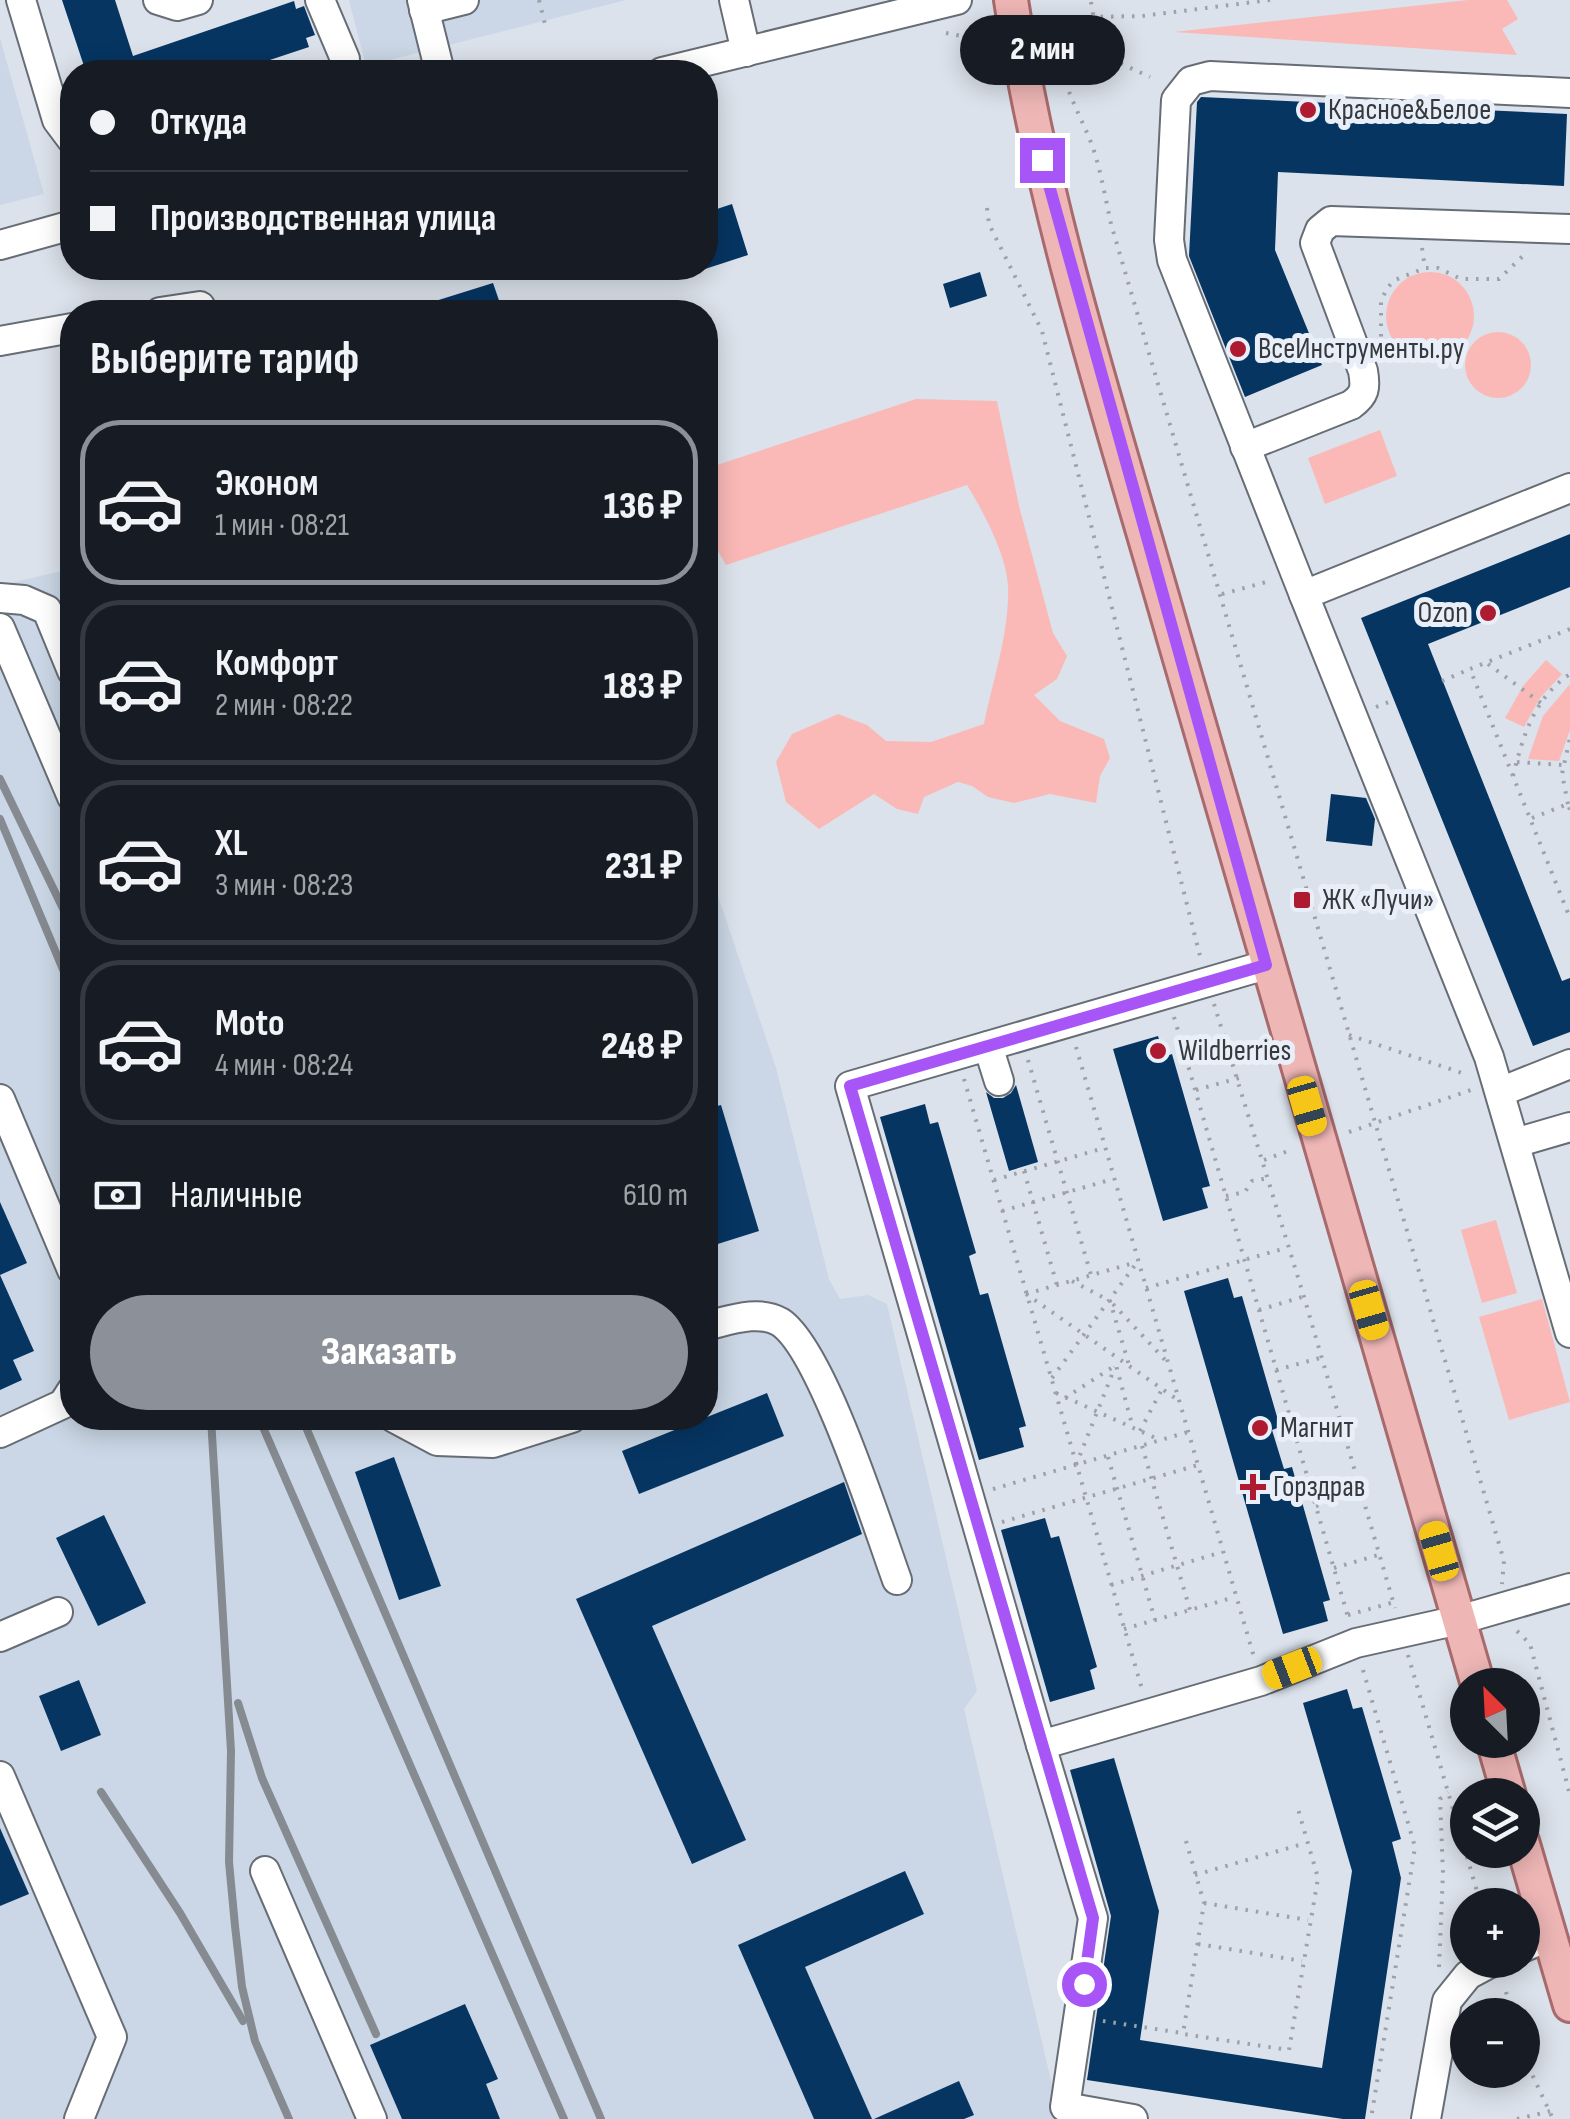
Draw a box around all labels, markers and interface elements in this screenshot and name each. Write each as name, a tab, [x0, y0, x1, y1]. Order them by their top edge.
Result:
callout: 2 мин	[960, 15, 1124, 85]
text: 2 мин	[1010, 30, 1075, 69]
place label: Красное&Белое	[1328, 92, 1491, 128]
marker: Красное&Белое	[1297, 99, 1319, 121]
text: Откуда	[150, 100, 247, 145]
route end	[1020, 138, 1065, 183]
text: Производственная улица	[150, 196, 496, 241]
place label: ВсеИнструменты.ру	[1258, 331, 1465, 367]
text: Выберите тариф	[90, 332, 359, 387]
marker: ВсеИнструменты.ру	[1227, 338, 1249, 360]
icon: car	[95, 458, 185, 548]
text: Эконом	[215, 461, 319, 506]
text: 136 ₽	[603, 484, 683, 529]
text: 1 мин · 08:21	[215, 506, 349, 545]
place label: Ozon	[1418, 595, 1468, 631]
marker: Ozon	[1477, 602, 1499, 624]
icon: car	[95, 638, 185, 728]
text: Комфорт	[215, 641, 338, 686]
text: 183 ₽	[603, 664, 683, 709]
text: 2 мин · 08:22	[215, 686, 353, 725]
icon: car	[95, 818, 185, 908]
text: XL	[215, 821, 248, 866]
text: 231 ₽	[605, 844, 683, 889]
text: 3 мин · 08:23	[215, 866, 353, 905]
place label: ЖК «Лучи»	[1322, 882, 1434, 918]
marker: ЖК «Лучи»	[1291, 889, 1313, 911]
icon: car	[95, 998, 185, 1088]
text: Moto	[215, 1001, 285, 1046]
text: 248 ₽	[601, 1024, 683, 1069]
place label: Wildberries	[1178, 1033, 1291, 1069]
marker: Wildberries	[1147, 1040, 1169, 1062]
text: 4 мин · 08:24	[215, 1046, 353, 1085]
car	[1284, 1073, 1330, 1139]
icon: cash	[90, 1168, 145, 1223]
text: Наличные	[170, 1173, 303, 1218]
text: 610 m	[623, 1176, 688, 1215]
car	[1346, 1277, 1392, 1343]
button: Заказать	[90, 1295, 688, 1410]
place label: Магнит	[1280, 1410, 1354, 1446]
marker: Магнит	[1249, 1417, 1271, 1439]
place label: Горздрав	[1273, 1469, 1365, 1505]
marker: Горздрав	[1242, 1476, 1264, 1498]
car	[1416, 1518, 1462, 1584]
car	[1259, 1643, 1325, 1693]
north arrow	[1450, 1668, 1540, 1758]
map controls	[1450, 1668, 1540, 2088]
button: layers	[1450, 1778, 1540, 1868]
button: +	[1450, 1888, 1540, 1978]
route start	[1062, 1962, 1107, 2007]
button: −	[1450, 1998, 1540, 2088]

